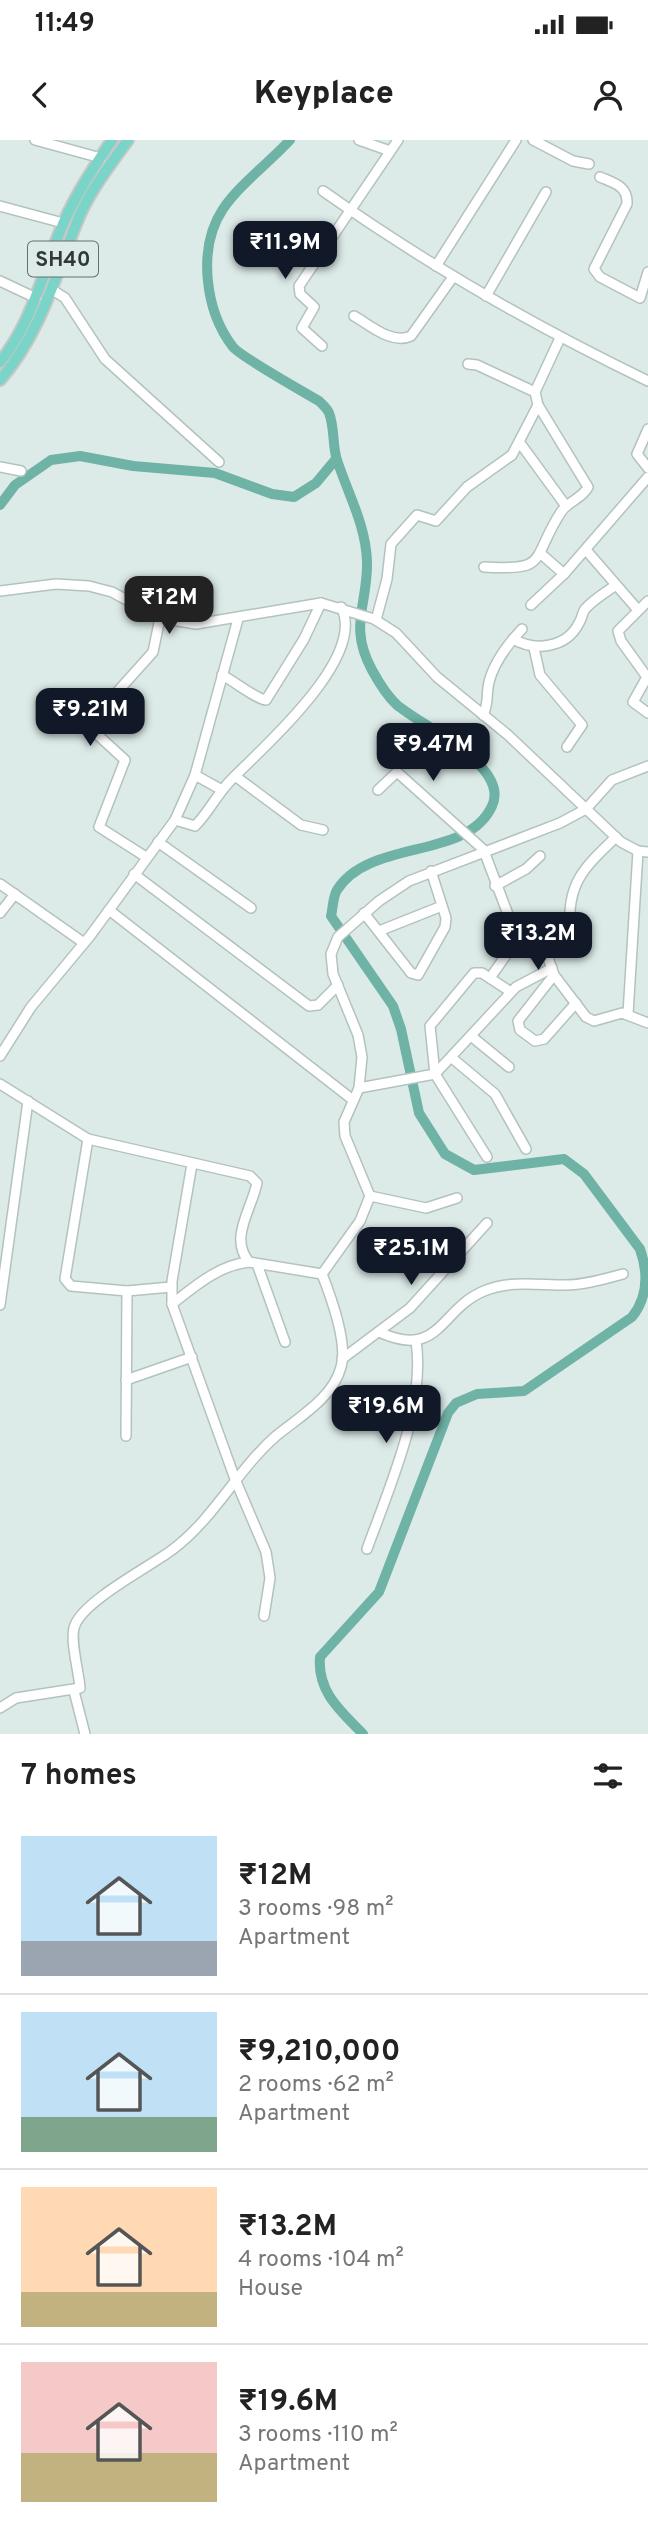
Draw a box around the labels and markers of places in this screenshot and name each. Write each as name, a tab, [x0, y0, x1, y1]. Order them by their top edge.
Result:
pin: ₹11.9M	[228, 222, 342, 281]
pin: ₹12M	[128, 576, 210, 636]
pin: ₹9.21M	[33, 688, 147, 748]
pin: ₹9.47M	[376, 724, 490, 783]
pin: ₹13.2M	[481, 912, 595, 972]
pin: ₹25.1M	[354, 1228, 468, 1287]
pin: ₹19.6M	[329, 1386, 443, 1445]

